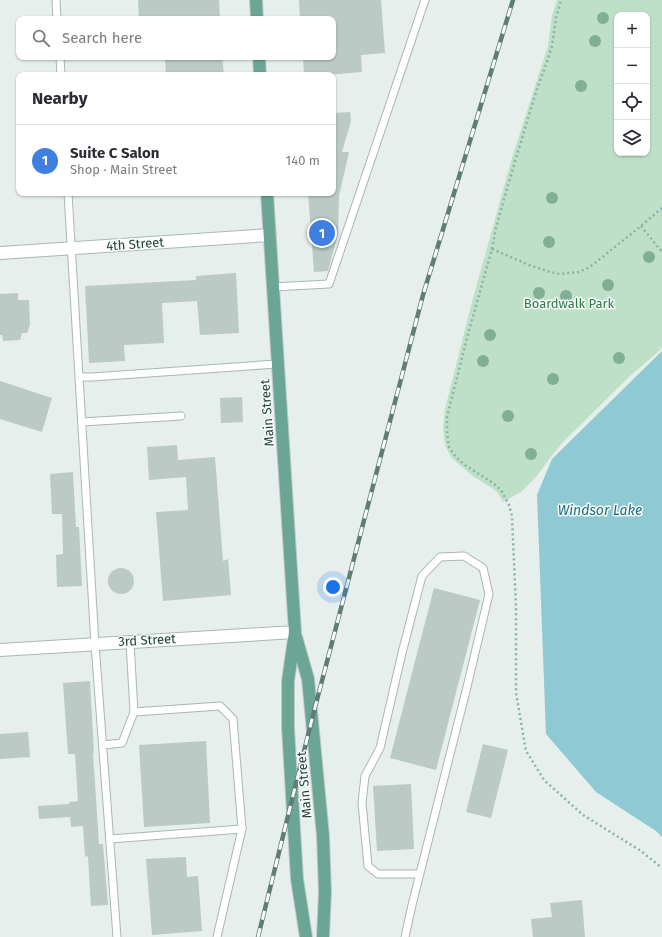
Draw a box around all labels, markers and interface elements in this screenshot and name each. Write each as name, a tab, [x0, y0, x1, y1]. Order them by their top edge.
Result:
map controls	[614, 12, 650, 156]
button: +	[614, 12, 650, 48]
search box	[16, 16, 336, 60]
icon: search	[30, 27, 52, 49]
text: Search here	[62, 29, 142, 47]
button: −	[614, 48, 650, 84]
button: locate	[614, 84, 650, 120]
text: Nearby	[32, 88, 87, 109]
button: layers	[614, 120, 650, 156]
text: Suite C Salon	[70, 144, 159, 162]
text: 1	[42, 153, 48, 168]
text: 140 m	[286, 153, 320, 168]
text: Shop · Main Street	[70, 162, 177, 177]
pin: 1	[309, 218, 335, 248]
street label: 4th Street	[106, 234, 165, 254]
park label: Boardwalk Park	[524, 296, 615, 311]
street label: Main Street	[257, 379, 277, 447]
water label: Windsor Lake	[558, 502, 642, 519]
your location	[323, 577, 343, 597]
street label: 3rd Street	[118, 631, 176, 649]
street label: Main Street	[294, 751, 314, 819]

